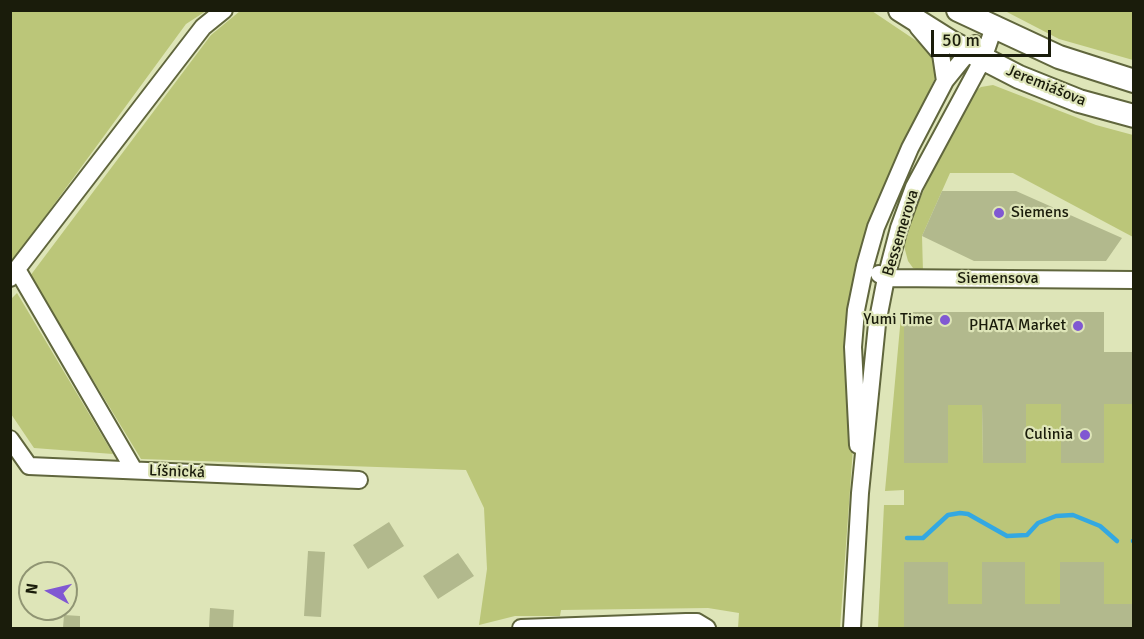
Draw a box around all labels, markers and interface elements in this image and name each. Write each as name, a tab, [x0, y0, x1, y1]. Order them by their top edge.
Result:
scale bar	[934, 18, 1054, 56]
text: 50 m	[942, 29, 980, 51]
street label: Jeremiášova	[1003, 61, 1089, 111]
street label: Bessemerova	[879, 187, 923, 279]
place label: Siemens	[1011, 203, 1069, 223]
marker: Siemens	[992, 206, 1006, 220]
street label: Siemensova	[957, 269, 1039, 289]
place label: Yumi Time	[863, 310, 933, 330]
marker: Yumi Time	[938, 313, 952, 327]
place label: PHATA Market	[969, 316, 1066, 336]
marker: PHATA Market	[1071, 319, 1085, 333]
place label: Culinia	[1025, 425, 1073, 445]
marker: Culinia	[1078, 428, 1092, 442]
street label: Líšnická	[149, 461, 205, 483]
north arrow	[18, 561, 78, 621]
text: N	[21, 582, 43, 596]

